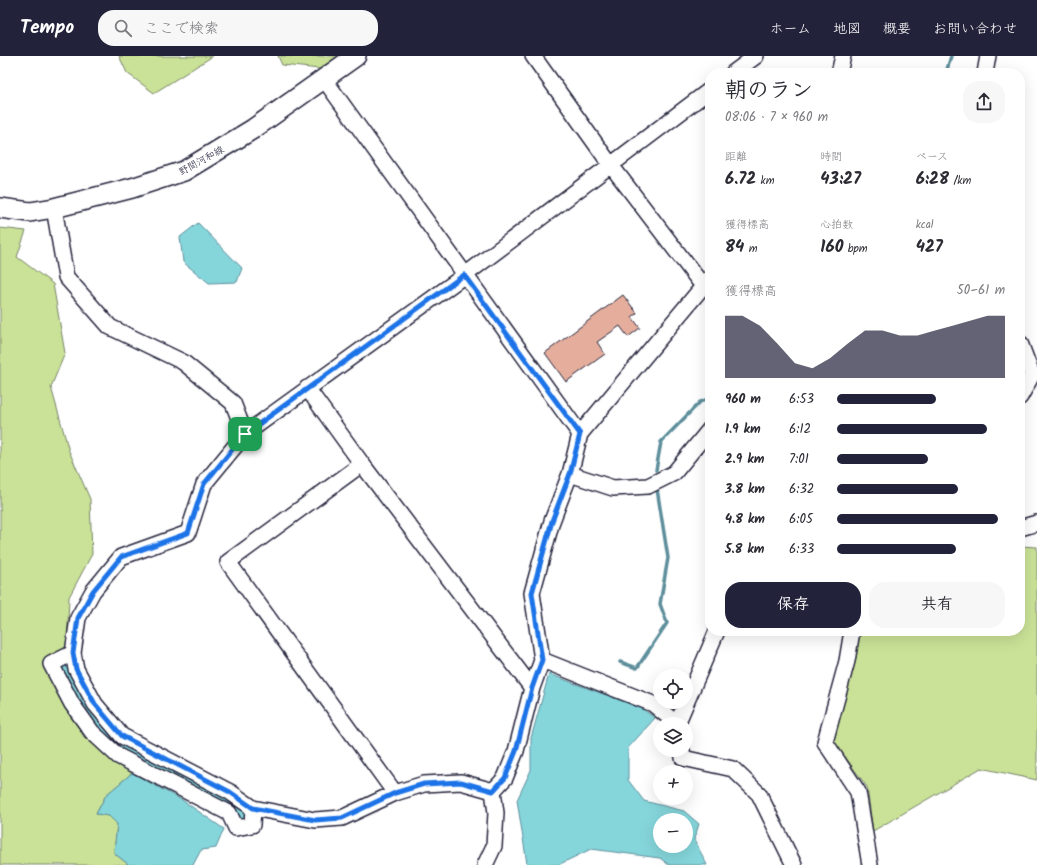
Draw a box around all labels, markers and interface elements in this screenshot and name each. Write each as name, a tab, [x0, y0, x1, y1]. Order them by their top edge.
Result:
search box	[98, 10, 378, 46]
text: Tempo	[20, 13, 74, 43]
icon: search	[112, 17, 134, 39]
text: ここで検索	[144, 17, 219, 41]
text: ホーム	[770, 18, 811, 40]
text: 地図	[833, 18, 861, 40]
text: 概要	[883, 18, 911, 40]
text: お問い合わせ	[933, 18, 1017, 40]
text: 朝のラン	[725, 74, 813, 109]
button: share	[963, 81, 1005, 123]
text: 08:06 · 7 × 960 m	[725, 107, 828, 128]
street label: 野間河和線	[176, 142, 227, 180]
text: 距離	[725, 148, 747, 166]
text: 時間	[820, 148, 842, 166]
text: ペース	[916, 148, 948, 166]
text: 6.72	[725, 166, 756, 193]
text: 43:27	[820, 166, 861, 193]
text: 6:28	[916, 166, 949, 193]
text: km	[756, 172, 775, 190]
text: /km	[949, 172, 971, 190]
text: 獲得標高	[725, 216, 769, 234]
text: 心拍数	[820, 216, 853, 234]
text: kcal	[916, 216, 934, 234]
text: 84	[725, 234, 744, 261]
text: 160	[820, 234, 843, 261]
text: 427	[916, 234, 943, 261]
text: m	[744, 240, 757, 258]
text: bpm	[843, 240, 868, 258]
text: 50–61 m	[957, 280, 1005, 301]
text: 獲得標高	[725, 281, 777, 302]
text: 960 m	[725, 389, 761, 410]
text: 6:53	[789, 389, 814, 410]
pin	[228, 417, 262, 451]
text: 1.9 km	[725, 419, 761, 440]
text: 6:12	[789, 419, 811, 440]
icon: arrive	[234, 423, 256, 445]
text: 2.9 km	[725, 449, 764, 470]
text: 7:01	[789, 449, 809, 470]
text: 3.8 km	[725, 479, 765, 500]
text: 6:32	[789, 479, 814, 500]
text: 4.8 km	[725, 509, 765, 530]
text: 6:05	[789, 509, 813, 530]
text: 5.8 km	[725, 539, 764, 560]
text: 6:33	[789, 539, 814, 560]
button: 保存	[725, 582, 861, 628]
button: 共有	[869, 582, 1005, 628]
map controls	[653, 669, 693, 853]
button: locate	[653, 669, 693, 709]
button: layers	[653, 717, 693, 757]
button: +	[653, 765, 693, 805]
button: −	[653, 813, 693, 853]

